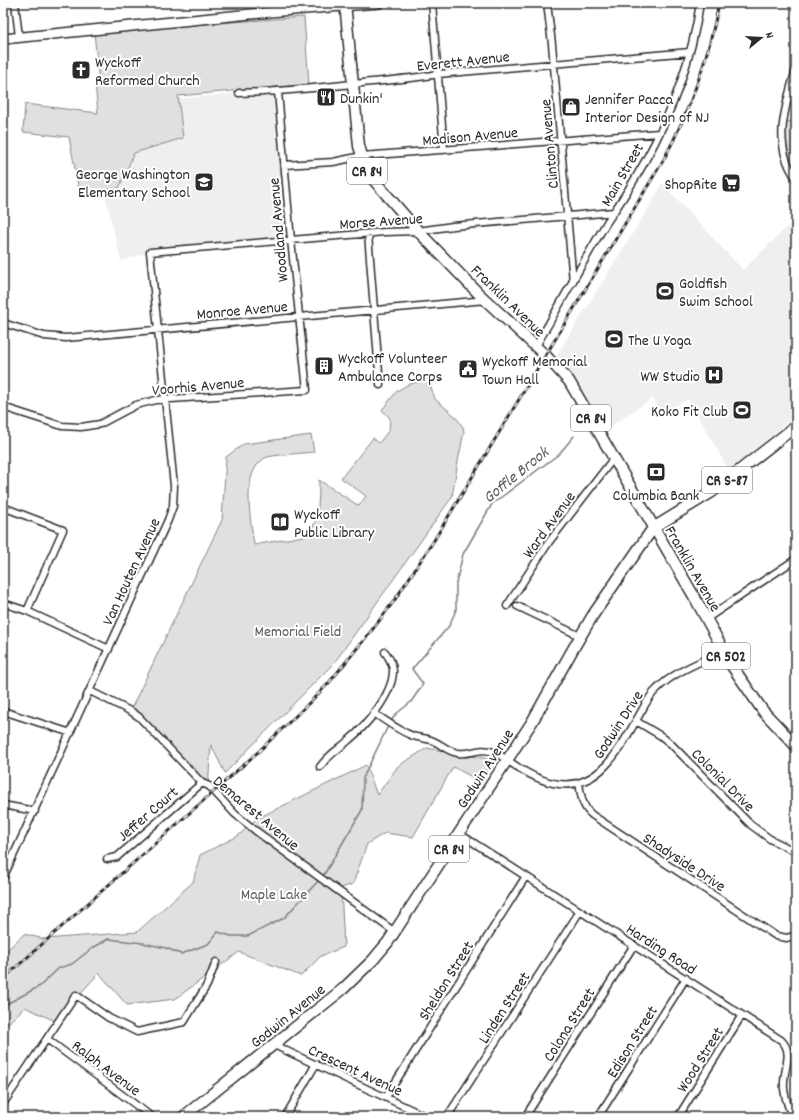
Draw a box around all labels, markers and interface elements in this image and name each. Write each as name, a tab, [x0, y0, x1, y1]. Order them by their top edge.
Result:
north arrow	[741, 18, 781, 58]
text: N	[760, 30, 777, 41]
street label: Everett Avenue	[416, 46, 511, 79]
place label: Wyckoff Reformed Church	[95, 52, 200, 93]
church icon: Wyckoff Reformed Church	[70, 59, 92, 81]
restaurant icon: Dunkin'	[315, 86, 337, 108]
place label: Dunkin'	[340, 88, 383, 111]
place label: Jennifer Pacca Interior Design of NJ	[585, 89, 709, 130]
shop icon: Jennifer Pacca Interior Design of NJ	[560, 96, 582, 118]
street label: Clinton Avenue	[535, 98, 566, 190]
street label: Madison Avenue	[421, 122, 519, 153]
street label: Main Street	[596, 139, 651, 211]
road number: CR 84	[347, 158, 387, 184]
place label: George Washington Elementary School	[76, 164, 190, 205]
school or university icon: George Washington Elementary School	[193, 171, 215, 193]
supermarket icon: ShopRite	[720, 172, 742, 194]
place label: ShopRite	[664, 174, 717, 197]
street label: Woodland Avenue	[263, 177, 296, 283]
street label: Morse Avenue	[339, 208, 424, 237]
street label: Franklin Avenue	[465, 260, 550, 343]
place label: Goldfish Swim School	[679, 273, 753, 314]
sports icon: Goldfish Swim School	[654, 280, 676, 302]
street label: Monroe Avenue	[196, 296, 289, 327]
sports icon: The U Yoga	[603, 328, 625, 350]
place label: The U Yoga	[628, 330, 692, 353]
place label: Wyckoff Volunteer Ambulance Corps	[338, 348, 447, 389]
place label: Wyckoff Memorial Town Hall	[482, 351, 587, 392]
building icon: Wyckoff Volunteer Ambulance Corps	[313, 355, 335, 377]
public building icon: Wyckoff Memorial Town Hall	[457, 358, 479, 380]
hospital icon: WW Studio	[703, 364, 725, 386]
place label: WW Studio	[641, 366, 700, 389]
street label: Voorhis Avenue	[151, 372, 245, 403]
sports icon: Koko Fit Club	[731, 399, 753, 421]
place label: Koko Fit Club	[651, 401, 728, 424]
road number: CR 84	[571, 405, 611, 431]
water label: Goffle Brook	[479, 441, 557, 510]
bank icon: Columbia Bank	[645, 461, 667, 483]
road number: CR S-87	[702, 467, 752, 493]
place label: Columbia Bank	[613, 485, 699, 508]
street label: Ward Avenue	[518, 487, 582, 564]
place label: Wyckoff Public Library	[294, 504, 375, 545]
library icon: Wyckoff Public Library	[269, 511, 291, 533]
street label: Van Houten Avenue	[97, 515, 167, 630]
street label: Franklin Avenue	[658, 522, 726, 617]
park label: Memorial Field	[255, 621, 341, 644]
road number: CR 502	[702, 643, 750, 669]
street label: Godwin Drive	[588, 686, 650, 764]
street label: Godwin Avenue	[452, 725, 520, 814]
street label: Colonial Drive	[685, 744, 759, 818]
street label: Demarest Avenue	[207, 771, 304, 857]
street label: Jeffer Court	[113, 782, 184, 848]
street label: Shadyside Drive	[638, 828, 730, 898]
road number: CR 84	[429, 836, 469, 862]
park label: Maple Lake	[241, 884, 307, 907]
street label: Harding Road	[621, 919, 700, 982]
street label: Sheldon Street	[414, 937, 481, 1025]
street label: Linden Street	[473, 968, 537, 1049]
street label: Godwin Avenue	[246, 979, 331, 1054]
street label: Colona Street	[538, 984, 602, 1067]
street label: Edison Street	[602, 1002, 665, 1083]
street label: Wood Street	[672, 1023, 730, 1098]
street label: Ralph Avenue	[66, 1035, 145, 1103]
street label: Crescent Avenue	[304, 1039, 406, 1103]

